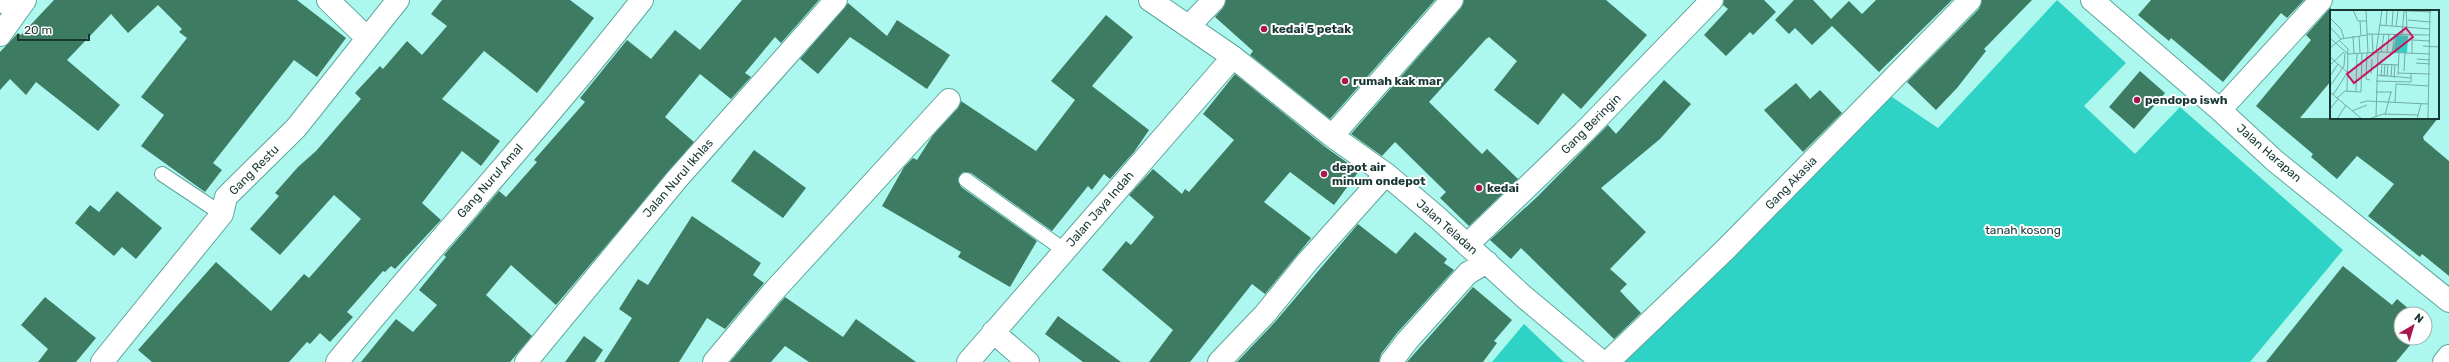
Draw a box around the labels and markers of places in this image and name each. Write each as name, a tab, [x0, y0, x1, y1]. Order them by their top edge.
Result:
place label: kedai 5 petak	[1272, 22, 1351, 36]
marker: kedai 5 petak	[1259, 24, 1269, 34]
place label: rumah kak mar	[1353, 74, 1442, 88]
marker: rumah kak mar	[1340, 76, 1350, 86]
place label: pendopo iswh	[2145, 93, 2228, 107]
marker: pendopo iswh	[2132, 95, 2142, 105]
place label: depot air minum ondepot	[1332, 160, 1426, 188]
marker: depot air minum ondepot	[1319, 169, 1329, 179]
place label: kedai	[1487, 181, 1519, 195]
marker: kedai	[1474, 183, 1484, 193]

